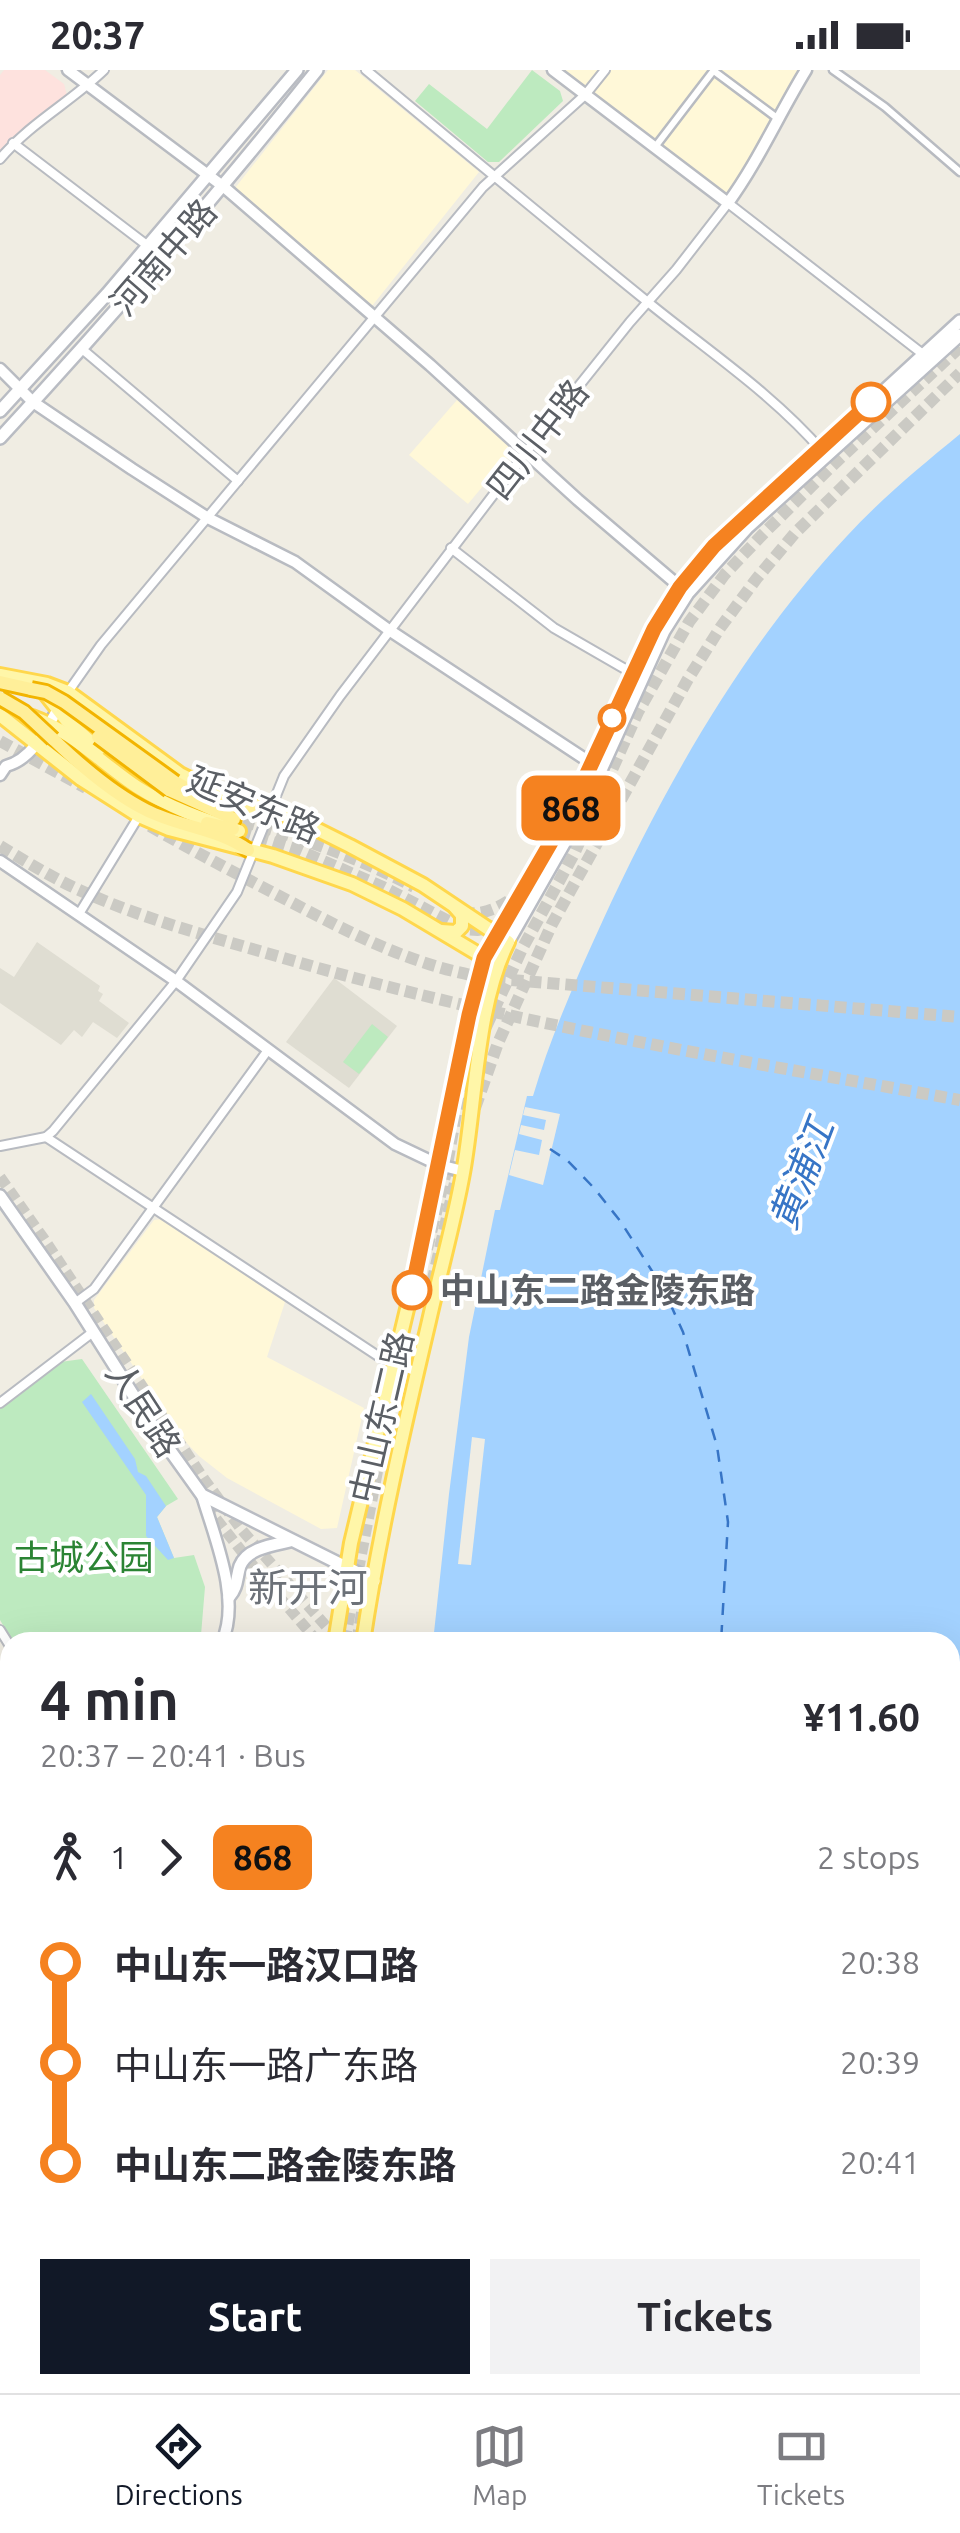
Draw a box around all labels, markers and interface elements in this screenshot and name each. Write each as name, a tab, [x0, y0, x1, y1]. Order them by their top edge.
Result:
text: 20:37	[50, 14, 145, 56]
street label: 河南中路	[102, 191, 224, 323]
street label: 四川中路	[478, 372, 596, 506]
unlabelled marker	[852, 383, 890, 421]
unlabelled marker	[599, 705, 625, 731]
street label: 延安东路	[182, 758, 326, 850]
line badge: 868	[514, 776, 628, 840]
text: 868	[541, 788, 601, 828]
water label: 黄浦江	[761, 1110, 842, 1235]
place label: 中山东二路金陵东路	[440, 1270, 755, 1310]
marker: 中山东二路金陵东路	[393, 1271, 431, 1309]
street label: 中山东二路	[342, 1327, 420, 1507]
street label: 人民路	[99, 1354, 189, 1464]
park label: 古城公园	[14, 1537, 154, 1577]
district label: 新开河	[248, 1565, 368, 1610]
text: 4 min	[40, 1669, 179, 1730]
text: ¥11.60	[803, 1696, 920, 1738]
text: 20:37 – 20:41 · Bus	[40, 1737, 306, 1773]
icon: walk	[40, 1830, 95, 1885]
icon: forward	[143, 1830, 198, 1885]
text: 868	[233, 1837, 292, 1877]
text: 1	[110, 1839, 128, 1875]
text: 2 stops	[817, 1839, 920, 1875]
text: 中山东一路汉口路	[114, 1944, 418, 1986]
text: 20:38	[840, 1944, 920, 1980]
text: 中山东一路广东路	[114, 2044, 418, 2086]
text: 20:39	[840, 2044, 920, 2080]
text: 中山东二路金陵东路	[114, 2144, 456, 2186]
text: 20:41	[840, 2144, 920, 2180]
button: Start	[40, 2259, 470, 2374]
button: Tickets	[490, 2259, 920, 2374]
tab: Directions	[115, 2419, 243, 2510]
tab: Map	[472, 2419, 527, 2510]
tab: Tickets	[757, 2419, 845, 2510]

